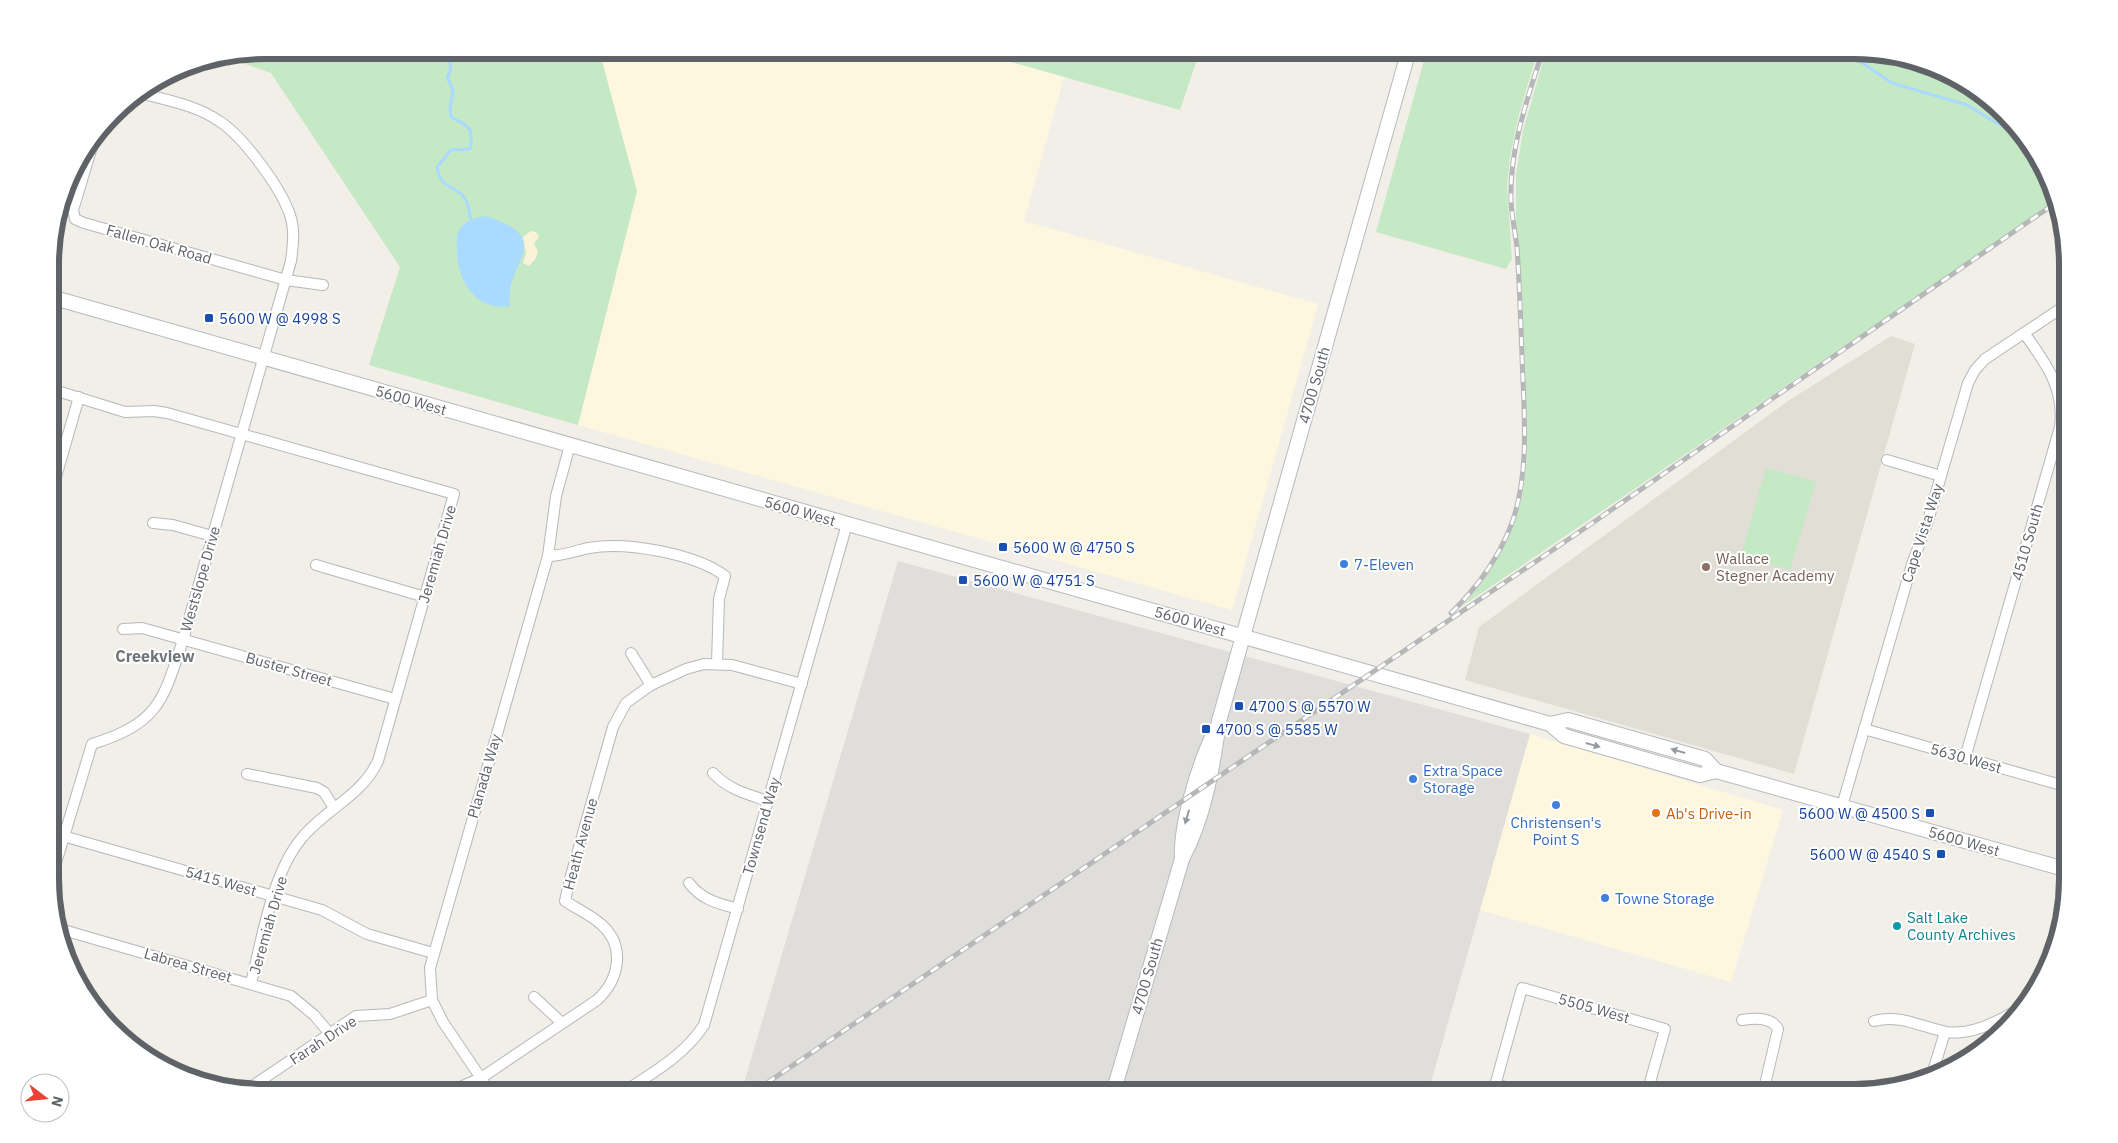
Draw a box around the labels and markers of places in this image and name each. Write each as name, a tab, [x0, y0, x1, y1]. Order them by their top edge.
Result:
place label: 5600 W @ 4998 S	[219, 309, 341, 328]
marker: 5600 W @ 4998 S	[203, 312, 215, 324]
place label: 5600 W @ 4750 S	[1013, 538, 1135, 557]
marker: 5600 W @ 4750 S	[997, 541, 1009, 553]
place label: Wallace Stegner Academy	[1716, 549, 1835, 585]
place label: 7-Eleven	[1354, 555, 1414, 574]
marker: 7-Eleven	[1338, 558, 1350, 570]
marker: Wallace Stegner Academy	[1700, 561, 1712, 573]
place label: 5600 W @ 4751 S	[973, 571, 1095, 590]
marker: 5600 W @ 4751 S	[957, 574, 969, 586]
place label: 4700 S @ 5570 W	[1249, 697, 1371, 716]
marker: 4700 S @ 5570 W	[1233, 700, 1245, 712]
place label: 4700 S @ 5585 W	[1216, 720, 1338, 739]
marker: 4700 S @ 5585 W	[1200, 723, 1212, 735]
place label: Extra Space Storage	[1423, 761, 1503, 797]
marker: Extra Space Storage	[1407, 773, 1419, 785]
marker: Christensen's Point S	[1550, 799, 1562, 811]
place label: Ab's Drive-in	[1666, 804, 1752, 823]
place label: 5600 W @ 4500 S	[1798, 804, 1920, 823]
marker: Ab's Drive-in	[1650, 807, 1662, 819]
marker: 5600 W @ 4500 S	[1924, 807, 1936, 819]
place label: Christensen's Point S	[1510, 813, 1602, 849]
place label: 5600 W @ 4540 S	[1809, 845, 1931, 864]
marker: 5600 W @ 4540 S	[1935, 848, 1947, 860]
place label: Towne Storage	[1615, 889, 1715, 908]
marker: Towne Storage	[1599, 892, 1611, 904]
place label: Salt Lake County Archives	[1907, 908, 2016, 944]
marker: Salt Lake County Archives	[1891, 920, 1903, 932]

